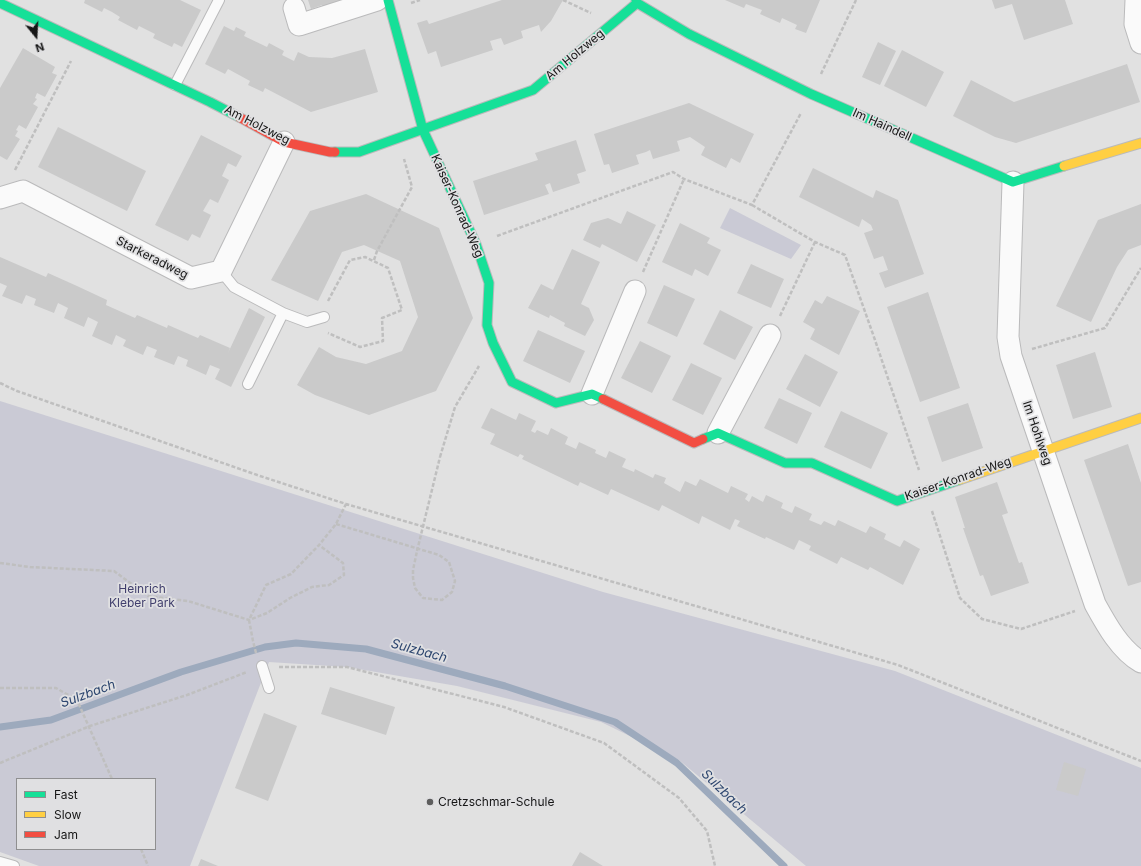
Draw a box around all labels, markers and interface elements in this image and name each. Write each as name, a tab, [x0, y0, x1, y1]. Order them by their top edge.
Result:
north arrow	[16, 16, 56, 56]
street label: Am Holzweg	[543, 26, 607, 84]
text: N	[34, 39, 46, 55]
street label: Am Holzweg	[222, 102, 292, 148]
street label: Im Haindell	[850, 106, 914, 144]
street label: Kaiser-Konrad-Weg	[428, 152, 486, 260]
street label: Starkeradweg	[114, 234, 190, 282]
street label: Im Hohlweg	[1019, 399, 1055, 467]
street label: Kaiser-Konrad-Weg	[903, 454, 1013, 504]
park label: Heinrich Kleber Park	[109, 582, 175, 610]
water label: Sulzbach	[389, 636, 449, 666]
water label: Sulzbach	[58, 677, 118, 711]
water label: Sulzbach	[698, 766, 750, 818]
legend	[16, 778, 156, 850]
text: Fast	[54, 787, 78, 802]
place label: Cretzschmar-Schule	[438, 795, 554, 809]
marker: Cretzschmar-Schule	[425, 797, 435, 807]
text: Slow	[54, 807, 81, 822]
text: Jam	[54, 827, 78, 842]

